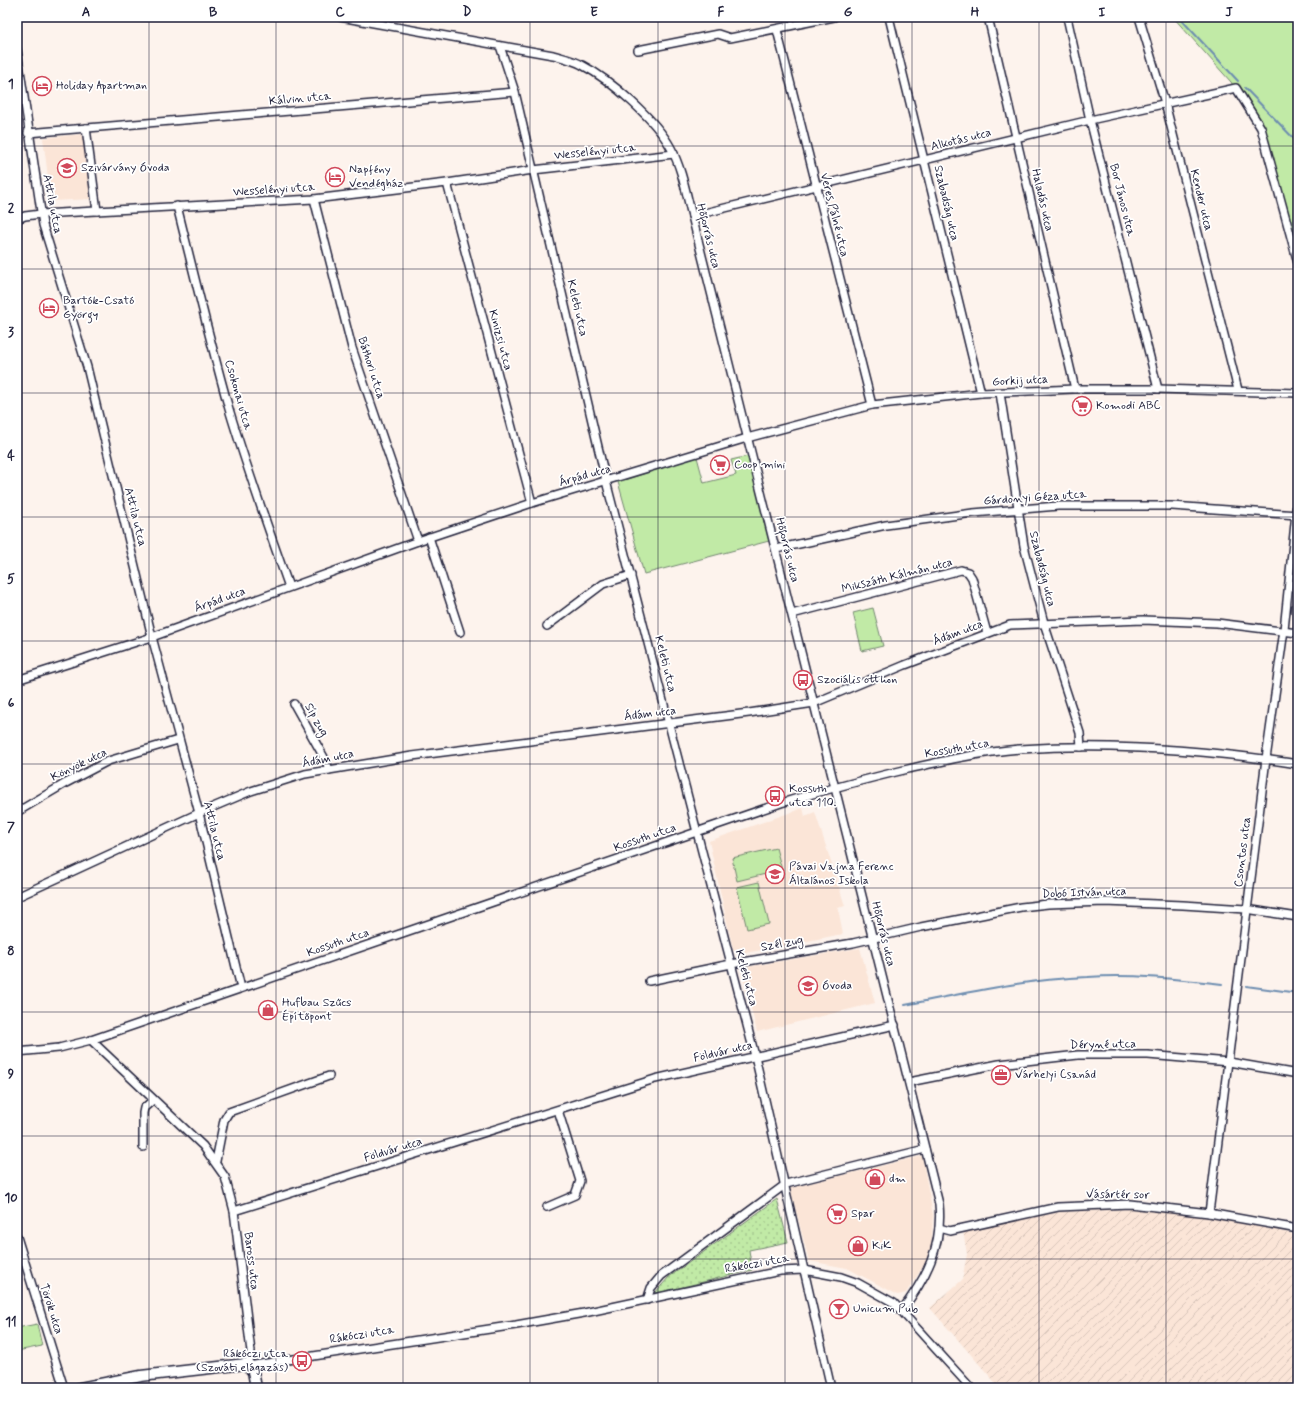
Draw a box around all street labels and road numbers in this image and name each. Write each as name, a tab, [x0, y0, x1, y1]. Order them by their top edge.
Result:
street label: Kálvin utca	[268, 88, 332, 110]
street label: Alkotás utca	[929, 125, 993, 155]
street label: Wesselényi utca	[553, 140, 637, 164]
street label: Bor János utca	[1105, 162, 1139, 239]
street label: Szabadság utca	[930, 164, 962, 242]
street label: Haladás utca	[1027, 167, 1057, 233]
street label: Kender utca	[1186, 167, 1216, 233]
street label: Veres Pálné utca	[816, 171, 852, 259]
street label: Attila utca	[38, 173, 66, 235]
street label: Wesselényi utca	[232, 179, 316, 201]
street label: Hőforrás utca	[691, 202, 724, 271]
street label: Keleti utca	[563, 278, 591, 338]
street label: Kinizsi utca	[484, 308, 516, 372]
street label: Báthori utca	[353, 335, 389, 401]
street label: Csokonai utca	[220, 358, 256, 433]
street label: Gorkij utca	[992, 372, 1048, 390]
street label: Árpád utca	[557, 461, 613, 491]
street label: Attila utca	[120, 486, 150, 548]
street label: Gárdonyi Géza utca	[983, 486, 1088, 510]
street label: Hőforrás utca	[770, 516, 803, 585]
street label: Szabadság utca	[1025, 530, 1059, 608]
street label: Mikszáth Kálmán utca	[840, 554, 954, 598]
street label: Árpád utca	[192, 583, 248, 617]
street label: Ádám utca	[931, 616, 985, 650]
street label: Keleti utca	[650, 634, 680, 694]
street label: Síp zug	[300, 700, 332, 740]
street label: Ádám utca	[623, 703, 677, 725]
street label: Kossuth utca	[924, 735, 991, 763]
street label: Könyök utca	[48, 744, 110, 785]
street label: Ádám utca	[301, 746, 355, 772]
street label: Attila utca	[199, 800, 229, 862]
street label: Csontos utca	[1231, 816, 1255, 888]
street label: Kossuth utca	[612, 820, 678, 856]
street label: Dobó István utca	[1042, 884, 1127, 902]
street label: Hőforrás utca	[866, 900, 899, 969]
street label: Kossuth utca	[305, 925, 371, 961]
street label: Szél zug	[760, 932, 804, 956]
street label: Keleti utca	[731, 948, 761, 1008]
street label: Déryné utca	[1070, 1036, 1136, 1054]
street label: Földvár utca	[692, 1037, 754, 1067]
street label: Földvár utca	[362, 1134, 424, 1166]
street label: Vásártér sor	[1086, 1186, 1150, 1204]
street label: Baross utca	[240, 1231, 263, 1291]
street label: Rákóczi utca	[724, 1250, 791, 1278]
street label: Török utca	[35, 1282, 67, 1336]
street label: Rákóczi utca	[329, 1322, 396, 1348]

